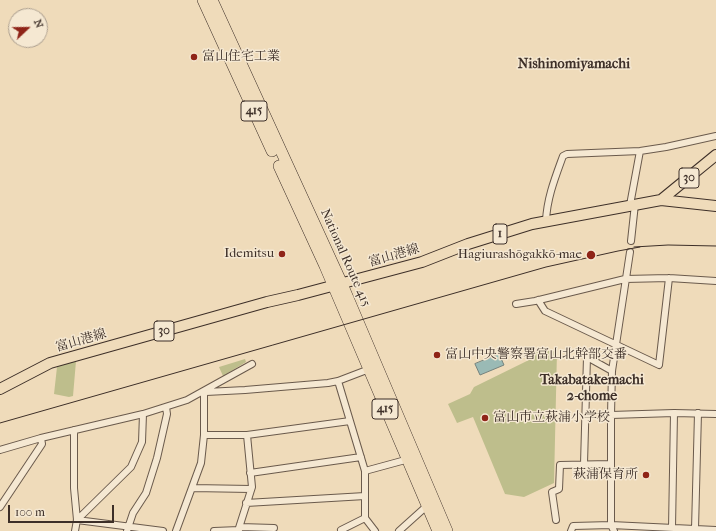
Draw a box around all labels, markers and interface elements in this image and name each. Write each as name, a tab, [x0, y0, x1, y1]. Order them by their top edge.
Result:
north arrow	[8, 8, 48, 48]
text: N	[31, 17, 46, 30]
place label: 富山住宅工業	[202, 49, 280, 65]
marker: 富山住宅工業	[189, 52, 199, 62]
district label: Nishinomiyamachi	[518, 57, 630, 73]
road number: 415	[241, 101, 267, 121]
road number: 30	[679, 168, 699, 188]
street label: National Route 415	[316, 207, 374, 309]
road number: 1	[493, 224, 507, 244]
street label: 富山港線	[367, 241, 421, 271]
place label: Idemitsu	[224, 246, 274, 262]
place label: Hagiurashōgakkō-mae	[458, 247, 582, 263]
marker: Idemitsu	[277, 249, 287, 259]
marker: Hagiurashōgakkō-mae	[585, 249, 597, 261]
road number: 30	[154, 321, 174, 341]
street label: 富山港線	[54, 326, 108, 356]
place label: 富山中央警察署富山北幹部交番	[445, 347, 627, 363]
marker: 富山中央警察署富山北幹部交番	[432, 350, 442, 360]
district label: Takabatakemachi 2-chome	[540, 373, 644, 406]
road number: 415	[372, 399, 398, 419]
place label: 富山市立萩浦小学校	[493, 410, 610, 426]
marker: 富山市立萩浦小学校	[480, 413, 490, 423]
place label: 萩浦保育所	[573, 467, 638, 483]
marker: 萩浦保育所	[641, 470, 651, 480]
scale bar	[10, 497, 116, 523]
text: 100 m	[15, 505, 45, 519]

